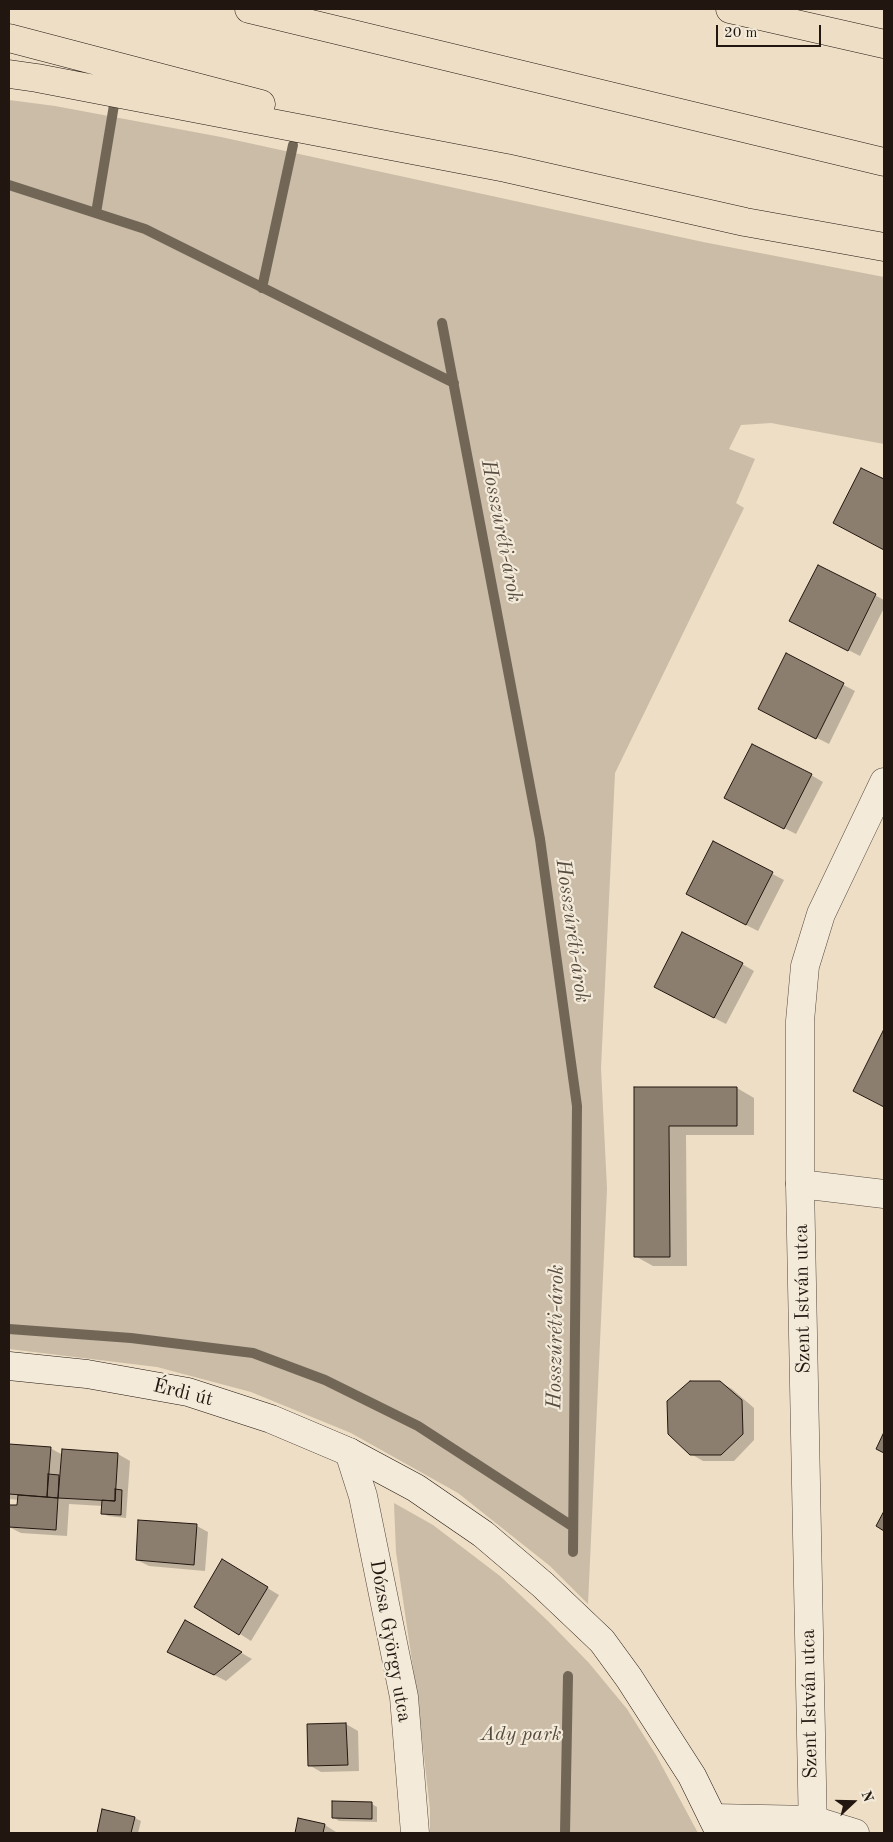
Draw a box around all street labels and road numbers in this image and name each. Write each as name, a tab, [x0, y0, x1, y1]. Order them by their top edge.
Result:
street label: Szent István utca	[790, 1224, 816, 1374]
street label: Érdi út	[150, 1374, 216, 1412]
street label: Dózsa György utca	[364, 1558, 416, 1724]
street label: Szent István utca	[797, 1629, 823, 1779]

